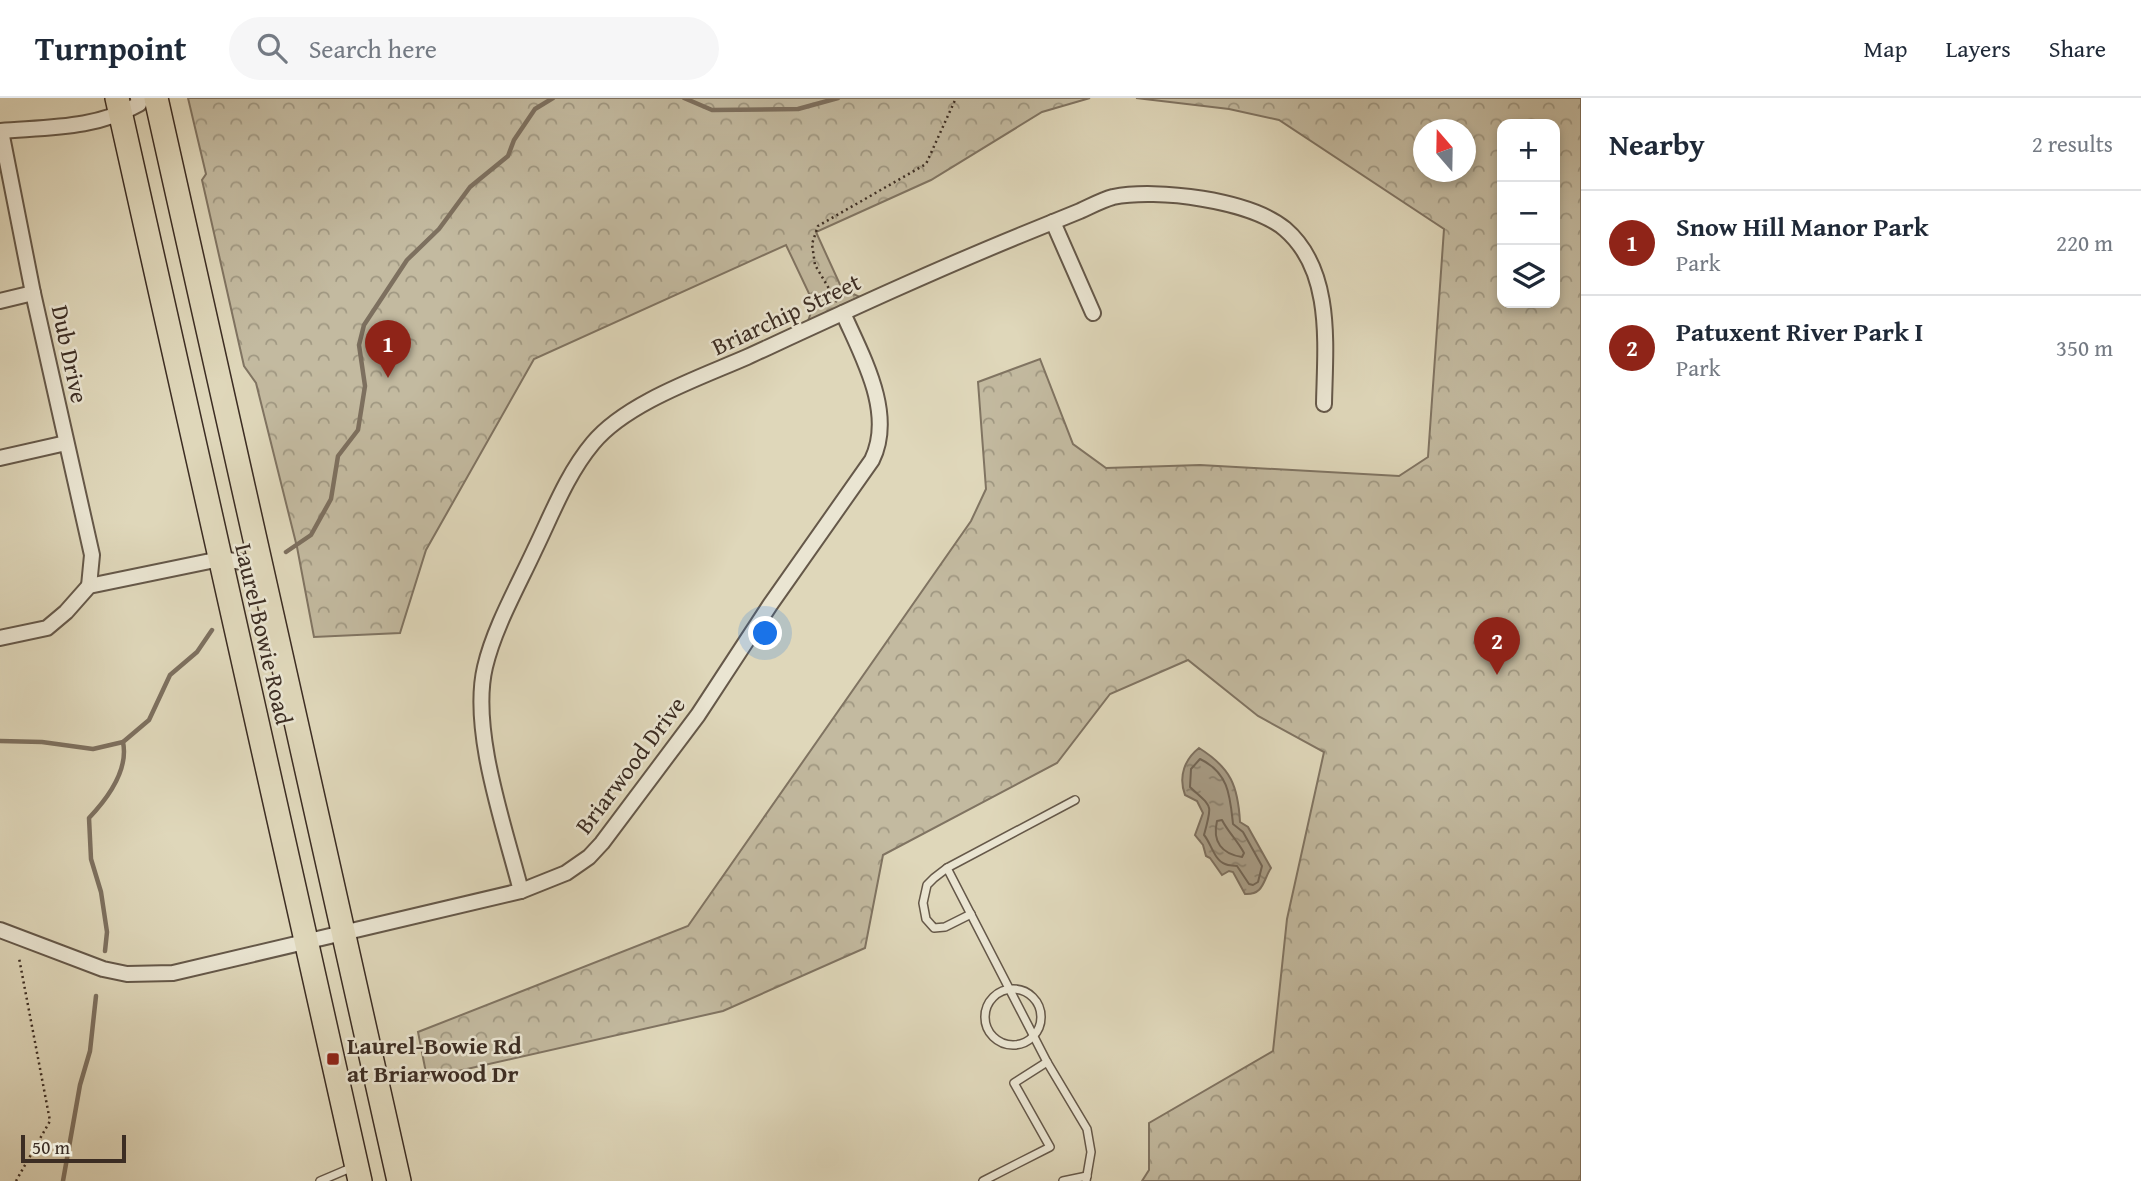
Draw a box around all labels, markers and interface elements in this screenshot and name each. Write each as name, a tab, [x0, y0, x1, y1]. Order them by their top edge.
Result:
search box	[229, 17, 719, 80]
text: Turnpoint	[35, 24, 187, 72]
icon: search	[253, 29, 291, 67]
text: Search here	[309, 29, 437, 68]
text: Map	[1864, 31, 1907, 66]
text: Layers	[1945, 31, 2011, 66]
text: Share	[2049, 31, 2106, 66]
north arrow	[1413, 119, 1476, 182]
map controls	[1497, 119, 1560, 308]
button: +	[1497, 119, 1560, 182]
text: Nearby	[1609, 122, 1705, 166]
text: 2 results	[2032, 127, 2113, 160]
button: −	[1497, 182, 1560, 245]
text: Snow Hill Manor Park	[1676, 207, 1929, 246]
text: 1	[1626, 226, 1638, 259]
text: 220 m	[2056, 226, 2113, 259]
button: layers	[1497, 245, 1560, 308]
text: Park	[1676, 246, 1720, 279]
street label: Briarchip Street	[706, 264, 867, 364]
street label: Dub Drive	[43, 302, 97, 406]
text: Patuxent River Park I	[1676, 312, 1923, 351]
pin: 1	[365, 320, 411, 378]
text: 2	[1626, 331, 1638, 364]
text: 350 m	[2056, 331, 2113, 364]
text: Park	[1676, 351, 1720, 384]
street label: Laurel Bowie Road	[226, 540, 302, 728]
your location	[748, 616, 782, 650]
pin: 2	[1474, 617, 1520, 675]
street label: Briarwood Drive	[567, 689, 693, 841]
place label: Laurel-Bowie Rd at Briarwood Dr	[347, 1028, 522, 1091]
marker: Laurel-Bowie Rd at Briarwood Dr	[325, 1051, 341, 1067]
scale bar	[21, 1132, 126, 1164]
text: 50 m	[32, 1133, 70, 1161]

